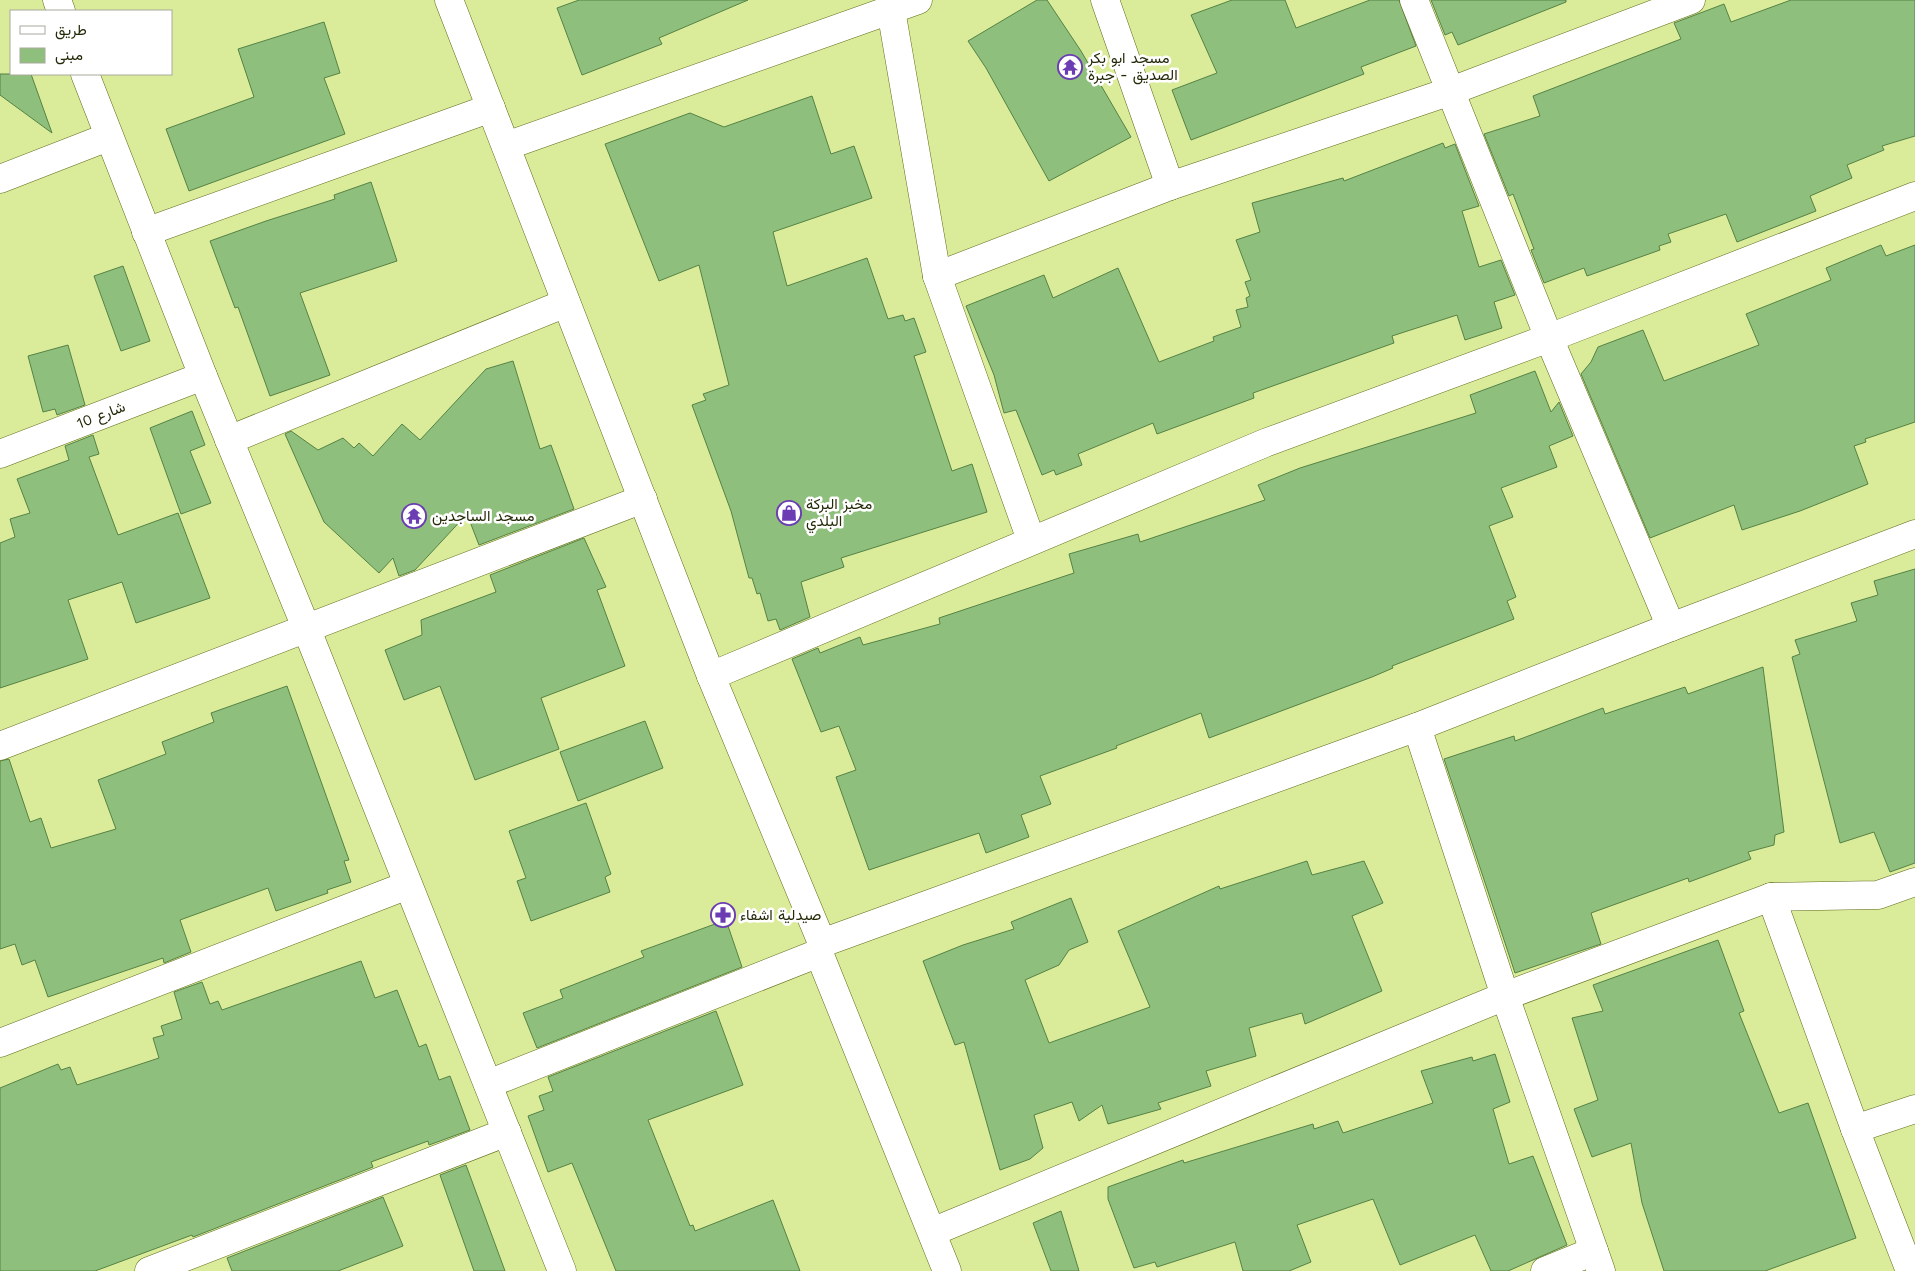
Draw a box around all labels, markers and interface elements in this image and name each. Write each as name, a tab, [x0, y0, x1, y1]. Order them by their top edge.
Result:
legend	[10, 10, 172, 75]
text: طريق	[55, 21, 87, 40]
text: مبنى	[55, 46, 83, 65]
place label: مسجد ابو بكر الصديق - جبرة	[1087, 49, 1178, 85]
temple icon: مسجد ابو بكر الصديق - جبرة	[1057, 54, 1083, 80]
street label: شارع 10	[74, 397, 129, 434]
place label: مخبز البركة البلدي	[806, 495, 872, 534]
shop icon: مخبز البركة البلدي	[776, 500, 802, 526]
temple icon: مسجد الساجدين	[401, 503, 427, 529]
place label: مسجد الساجدين	[432, 507, 534, 526]
pharmacy icon: صيدلية اشفاء	[710, 902, 736, 928]
place label: صيدلية اشفاء	[740, 906, 821, 924]

